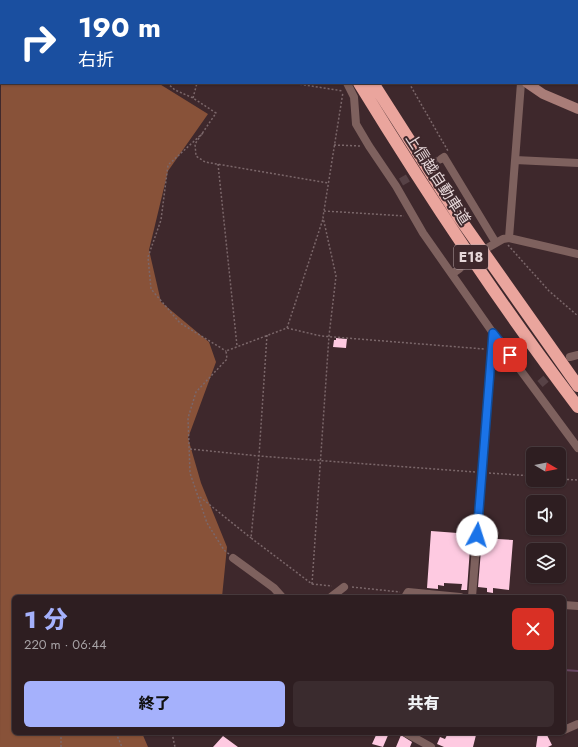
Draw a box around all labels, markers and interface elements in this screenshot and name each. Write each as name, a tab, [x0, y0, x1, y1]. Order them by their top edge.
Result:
text: 190 m	[78, 7, 161, 48]
icon: right	[12, 16, 64, 68]
text: 右折	[78, 47, 114, 73]
street label: 上信越自動車道	[400, 129, 476, 229]
road number: E18	[454, 245, 488, 269]
pin	[493, 338, 527, 372]
icon: arrive	[499, 344, 521, 366]
north arrow	[526, 447, 566, 487]
map controls	[526, 447, 566, 583]
button: sound	[526, 495, 566, 535]
position arrow	[456, 514, 498, 556]
button: layers	[526, 543, 566, 583]
text: 1 分	[24, 602, 68, 637]
button: close	[512, 608, 554, 650]
text: 220 m · 06:44	[24, 635, 107, 654]
button: 終了	[24, 681, 285, 727]
button: 共有	[293, 681, 554, 727]

